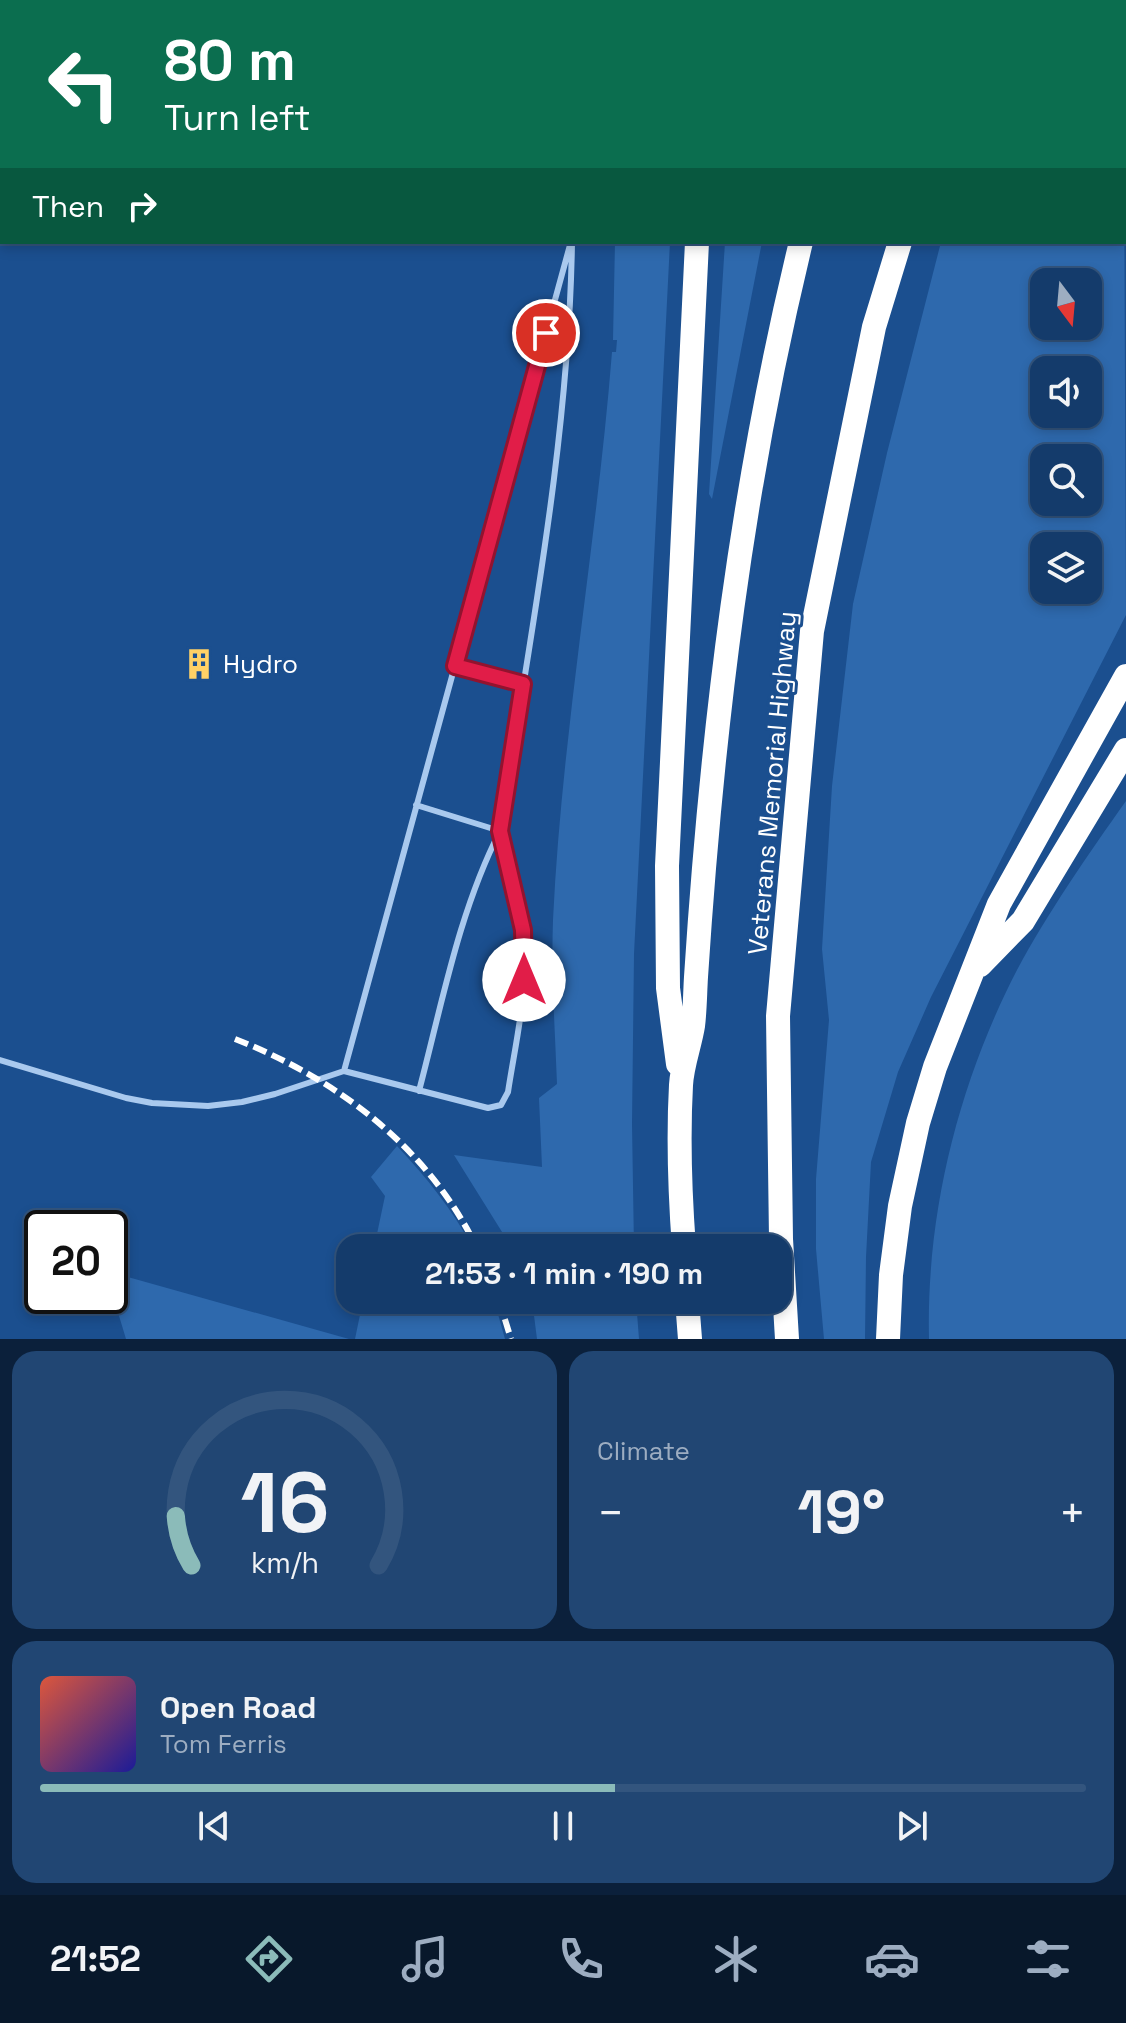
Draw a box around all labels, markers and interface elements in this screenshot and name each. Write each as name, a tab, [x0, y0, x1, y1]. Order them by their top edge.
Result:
text: 80 m	[164, 25, 296, 96]
icon: left	[32, 32, 136, 136]
text: Turn left	[164, 95, 311, 141]
icon: right	[120, 184, 164, 228]
text: Then	[32, 187, 104, 226]
north arrow	[1030, 268, 1102, 340]
map controls	[1030, 268, 1102, 604]
pin	[512, 299, 580, 367]
icon: arrive	[524, 311, 568, 355]
button: sound	[1030, 356, 1102, 428]
button: search	[1030, 444, 1102, 516]
button: layers	[1030, 532, 1102, 604]
street label: Veterans Memorial Highway	[740, 610, 804, 956]
building icon: Hydro	[182, 647, 216, 681]
place label: Hydro	[223, 647, 298, 681]
position arrow	[482, 938, 566, 1022]
speed limit sign: 20	[24, 1210, 128, 1314]
text: 21:53 · 1 min · 190 m	[425, 1254, 703, 1293]
text: Climate	[597, 1434, 690, 1468]
text: 16	[240, 1450, 329, 1556]
text: 19°	[798, 1474, 885, 1551]
text: −	[597, 1485, 624, 1541]
text: +	[1059, 1485, 1086, 1541]
text: km/h	[250, 1545, 319, 1581]
text: Open Road	[160, 1688, 316, 1727]
text: Tom Ferris	[160, 1727, 287, 1761]
icon: previous	[192, 1804, 236, 1848]
icon: pause	[541, 1804, 585, 1848]
icon: next	[890, 1804, 934, 1848]
icon: directions	[241, 1931, 297, 1987]
icon: music	[397, 1931, 453, 1987]
icon: phone	[553, 1931, 609, 1987]
icon: climate	[708, 1931, 764, 1987]
icon: car	[864, 1931, 920, 1987]
icon: filters	[1020, 1931, 1076, 1987]
text: 21:52	[50, 1936, 141, 1982]

